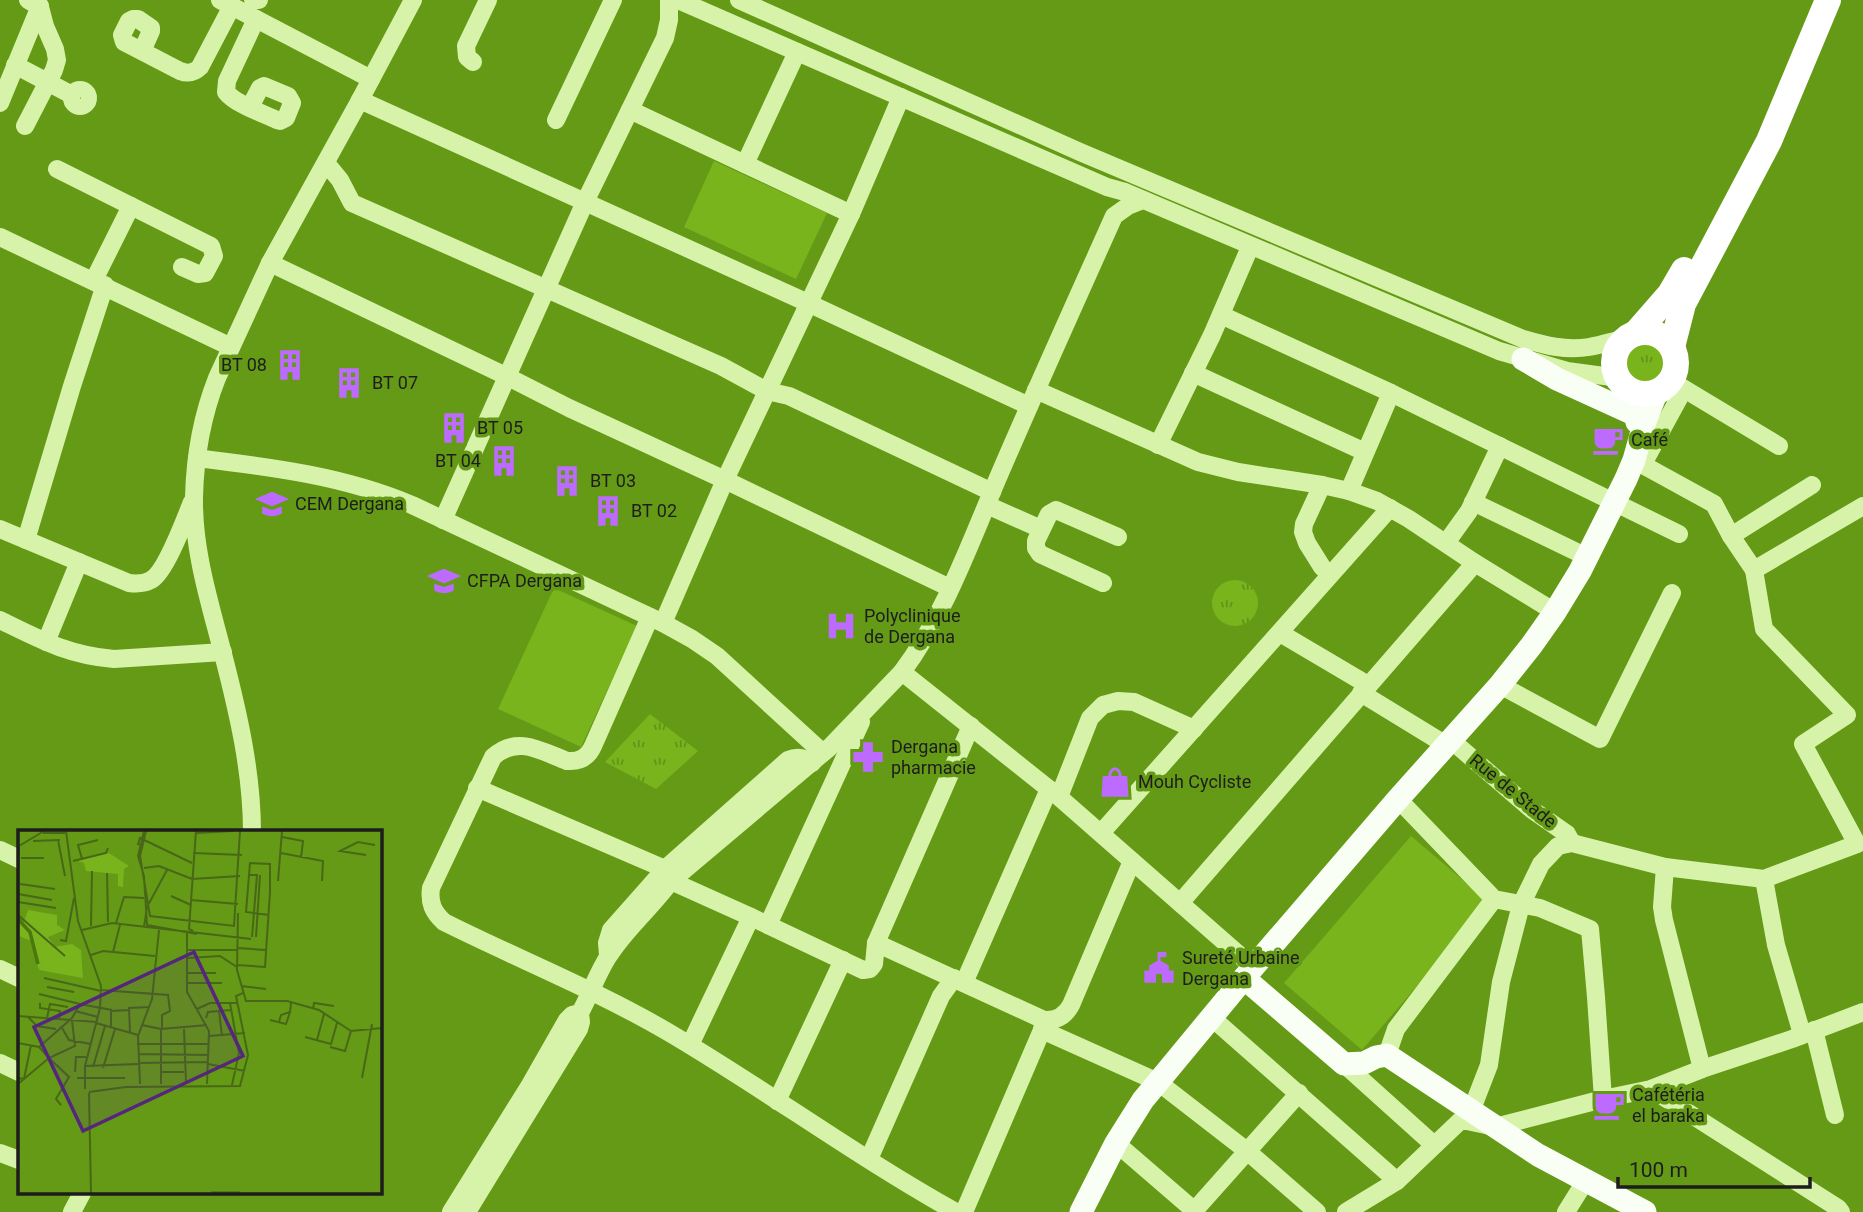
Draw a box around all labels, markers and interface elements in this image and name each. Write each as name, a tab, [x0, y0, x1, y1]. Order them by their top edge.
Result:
building icon: BT 08	[273, 348, 307, 382]
place label: BT 08	[221, 354, 267, 375]
building icon: BT 07	[332, 366, 366, 400]
place label: BT 07	[372, 372, 418, 393]
building icon: BT 05	[437, 411, 471, 445]
place label: BT 05	[477, 417, 523, 438]
cafe icon: Café	[1591, 423, 1625, 457]
place label: Café	[1631, 429, 1668, 450]
building icon: BT 04	[487, 444, 521, 478]
place label: BT 04	[435, 450, 481, 471]
building icon: BT 03	[550, 464, 584, 498]
place label: BT 03	[590, 470, 636, 491]
school or university icon: CEM Dergana	[255, 487, 289, 521]
place label: CEM Dergana	[295, 493, 404, 514]
building icon: BT 02	[591, 494, 625, 528]
place label: BT 02	[631, 500, 677, 521]
school or university icon: CFPA Dergana	[427, 564, 461, 598]
place label: CFPA Dergana	[467, 570, 582, 591]
place label: Polyclinique de Dergana	[864, 605, 960, 647]
hospital icon: Polyclinique de Dergana	[824, 609, 858, 643]
place label: Dergana pharmacie	[891, 736, 976, 778]
pharmacy icon: Dergana pharmacie	[851, 740, 885, 774]
street label: Rue de Stade	[1466, 749, 1561, 832]
shop icon: Mouh Cycliste	[1098, 765, 1132, 799]
place label: Mouh Cycliste	[1138, 771, 1251, 792]
inset map	[18, 830, 382, 1194]
place label: Sureté Urbaine Dergana	[1182, 947, 1300, 989]
public building icon: Sureté Urbaine Dergana	[1142, 951, 1176, 985]
place label: Cafétéria el baraka	[1632, 1084, 1705, 1126]
cafe icon: Cafétéria el baraka	[1592, 1088, 1626, 1122]
scale bar	[1618, 1146, 1811, 1190]
text: 100 m	[1629, 1158, 1688, 1182]

